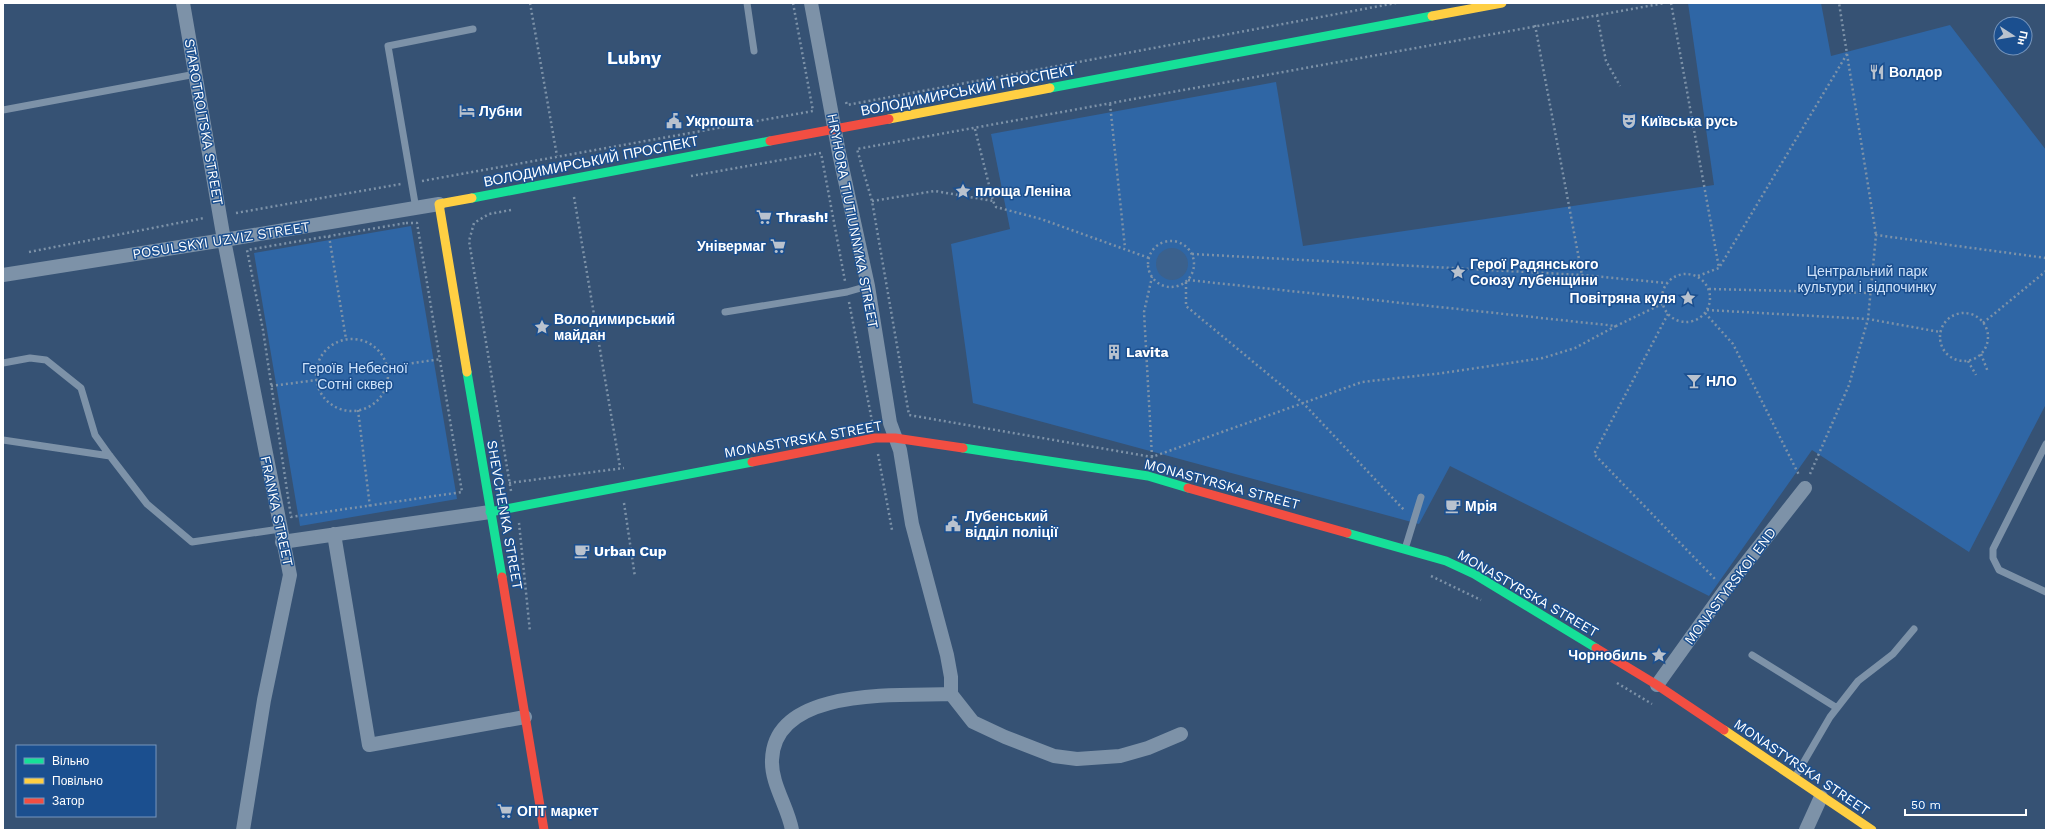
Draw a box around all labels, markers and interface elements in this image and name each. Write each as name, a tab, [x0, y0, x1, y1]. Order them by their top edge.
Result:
north arrow	[1993, 16, 2033, 56]
text: Пн	[2014, 30, 2030, 46]
street label: STAROTROITSKA STREET	[181, 37, 227, 207]
district label: Lubny	[607, 47, 662, 68]
street label: ВОЛОДИМИРСЬКИЙ ПРОСПЕКТ	[859, 60, 1077, 119]
restaurant icon: Волдор	[1868, 63, 1886, 81]
place label: Волдор	[1889, 64, 1942, 80]
hotel icon: Лубни	[458, 102, 476, 120]
place label: Лубни	[479, 103, 522, 119]
public building icon: Укрпошта	[665, 112, 683, 130]
street label: HRYHORA TIUTIUNNYKA STREET	[824, 112, 882, 330]
theatre icon: Київська русь	[1620, 112, 1638, 130]
place label: Укрпошта	[686, 113, 753, 129]
place label: Київська русь	[1641, 113, 1738, 129]
street label: ВОЛОДИМИРСЬКИЙ ПРОСПЕКТ	[482, 131, 700, 190]
place icon: площа Леніна	[954, 182, 972, 200]
place label: площа Леніна	[975, 183, 1071, 199]
supermarket icon: Thrash!	[755, 208, 773, 226]
place label: Thrash!	[776, 209, 828, 225]
street label: POSULSKYI UZVIZ STREET	[131, 218, 311, 262]
supermarket icon: Універмаг	[769, 237, 787, 255]
place label: Універмаг	[697, 238, 766, 254]
place label: Герої Радянського Союзу лубенщини	[1470, 256, 1598, 288]
place icon: Герої Радянського Союзу лубенщини	[1449, 263, 1467, 281]
park label: Центральний парк культури і відпочинку	[1798, 263, 1936, 295]
place icon: Повітряна куля	[1679, 289, 1697, 307]
place label: Повітряна куля	[1570, 290, 1676, 306]
place label: Володимирський майдан	[554, 311, 675, 343]
place icon: Володимирський майдан	[533, 318, 551, 336]
building icon: Lavita	[1105, 343, 1123, 361]
place label: Lavita	[1126, 344, 1169, 360]
park label: Героїв Небесної Сотні сквер	[302, 360, 408, 392]
bar icon: НЛО	[1685, 372, 1703, 390]
place label: НЛО	[1706, 373, 1737, 389]
street label: MONASTYRSKA STREET	[723, 417, 884, 461]
street label: SHEVCHENKA STREET	[484, 439, 526, 591]
street label: FRANKA STREET	[257, 454, 297, 568]
street label: MONASTYRSKA STREET	[1143, 456, 1302, 513]
cafe icon: Мрія	[1444, 497, 1462, 515]
place label: Мрія	[1465, 498, 1497, 514]
place label: Лубенський відділ поліції	[965, 508, 1059, 540]
public building icon: Лубенський відділ поліції	[944, 515, 962, 533]
street label: MONASTYRSKOI END	[1681, 524, 1779, 648]
cafe icon: Urban Cup	[573, 542, 591, 560]
place label: Urban Cup	[594, 543, 667, 559]
street label: MONASTYRSKA STREET	[1455, 546, 1602, 640]
place icon: Чорнобиль	[1650, 646, 1668, 664]
place label: Чорнобиль	[1568, 647, 1647, 663]
street label: MONASTYRSKA STREET	[1731, 716, 1873, 819]
legend	[16, 745, 156, 817]
text: Вільно	[52, 754, 90, 768]
text: Повільно	[52, 774, 103, 788]
scale bar	[1905, 791, 2026, 817]
text: Затор	[52, 794, 85, 808]
text: 50 m	[1911, 798, 1941, 812]
supermarket icon: ОПТ маркет	[496, 802, 514, 820]
place label: ОПТ маркет	[517, 803, 599, 819]

